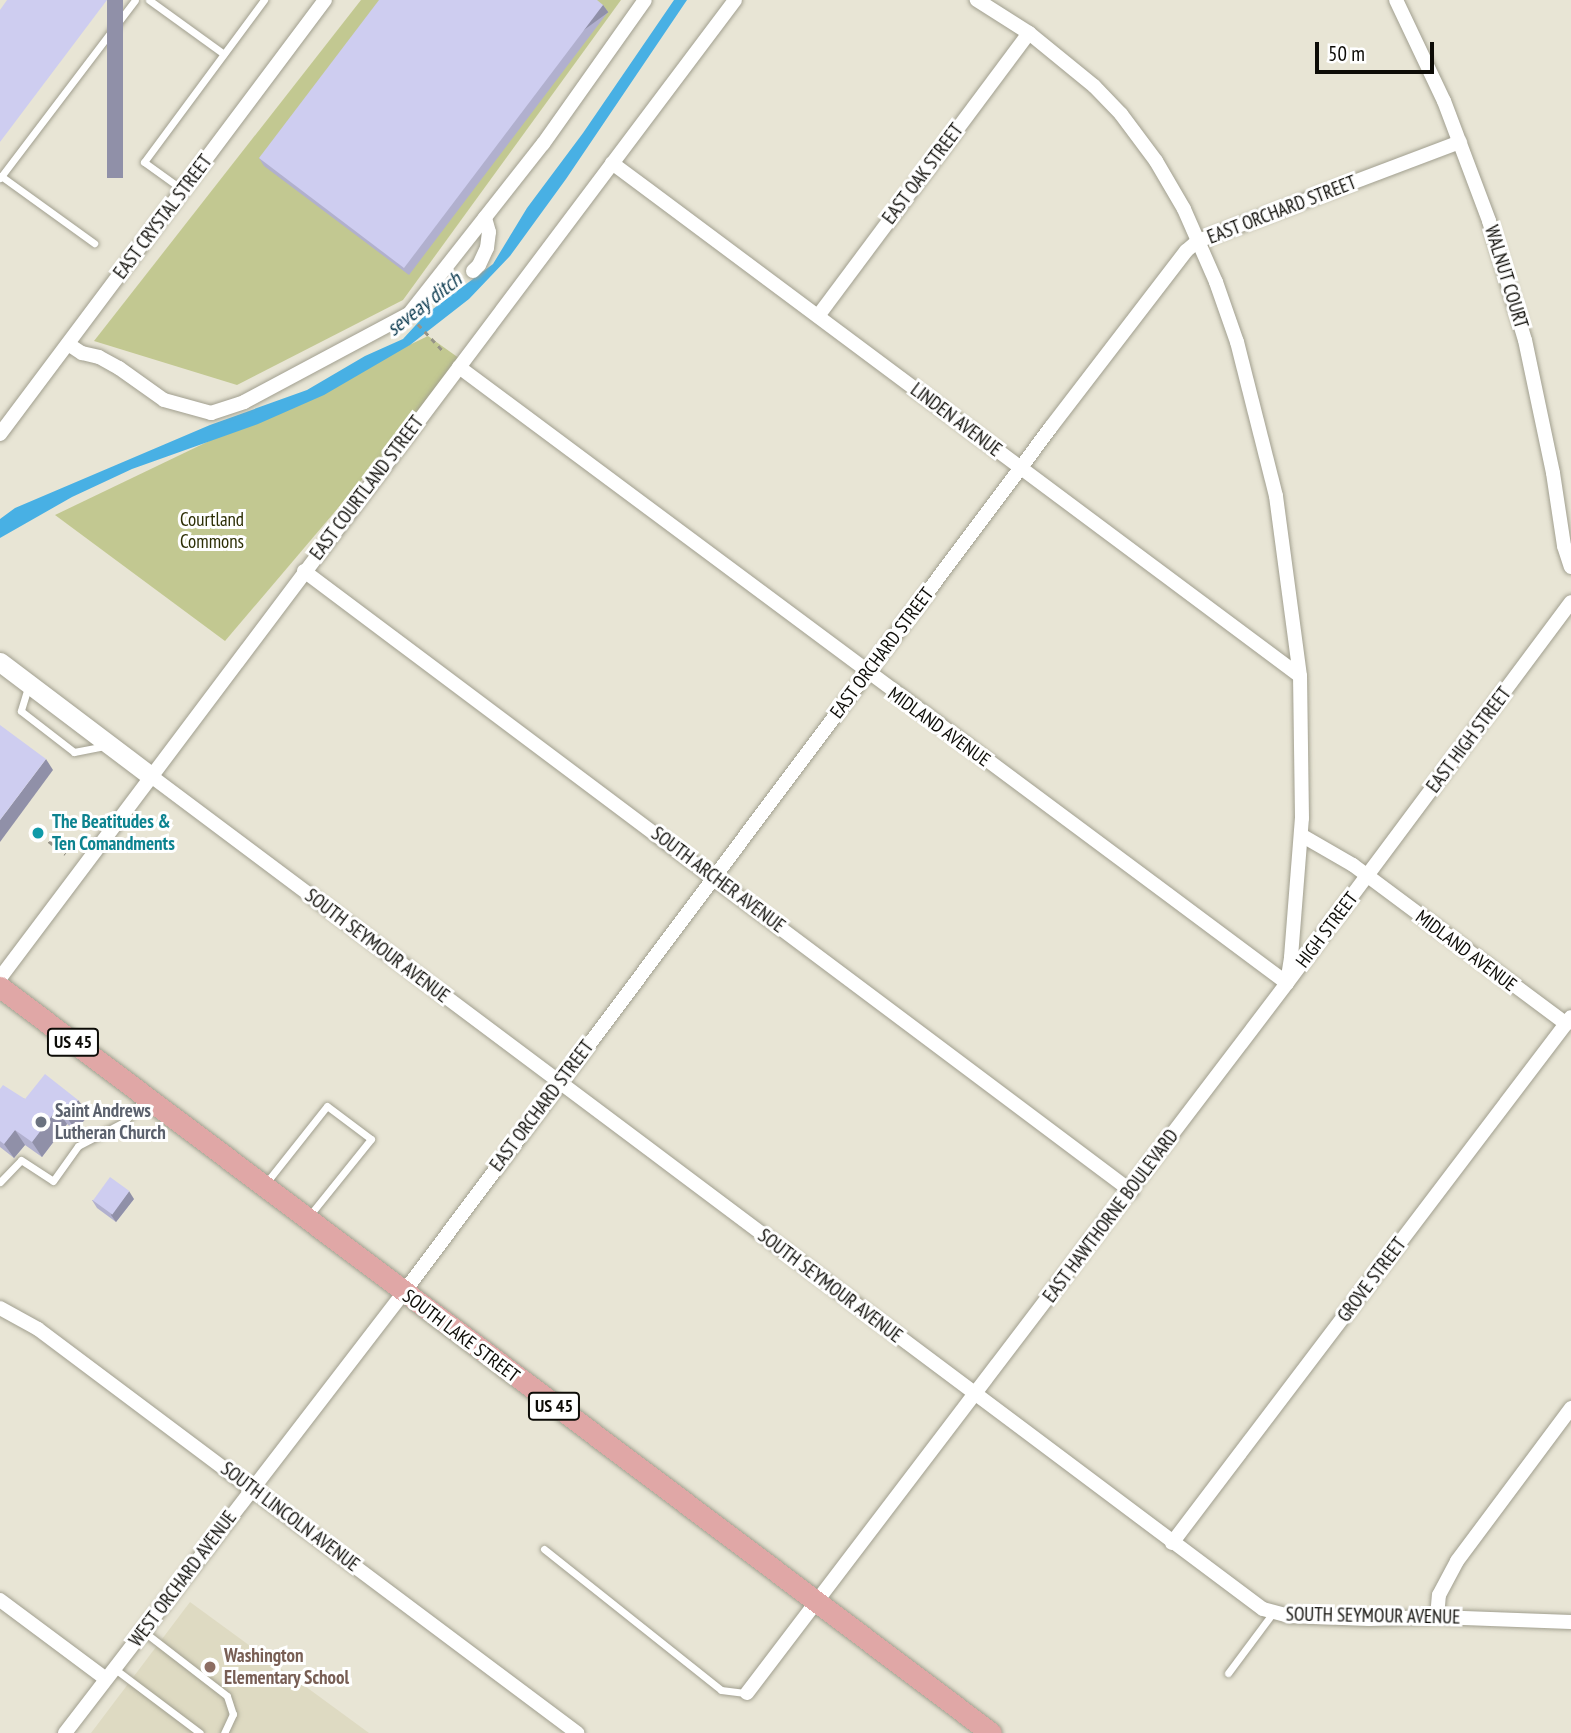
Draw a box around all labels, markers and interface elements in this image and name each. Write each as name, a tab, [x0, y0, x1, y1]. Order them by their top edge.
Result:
scale bar	[1319, 28, 1438, 72]
text: 50 m	[1328, 40, 1365, 67]
street label: EAST OAK STREET	[878, 119, 968, 229]
street label: EAST CRYSTAL STREET	[109, 150, 217, 284]
street label: EAST ORCHARD STREET	[1204, 171, 1360, 249]
street label: WALNUT COURT	[1479, 222, 1533, 332]
water label: seveay ditch	[381, 267, 467, 341]
street label: LINDEN AVENUE	[906, 378, 1006, 462]
street label: EAST COURTLAND STREET	[305, 411, 429, 565]
park label: Courtland Commons	[180, 509, 244, 553]
street label: EAST ORCHARD STREET	[825, 583, 939, 723]
street label: MIDLAND AVENUE	[883, 682, 995, 772]
street label: EAST HIGH STREET	[1422, 683, 1516, 797]
place label: The Beatitudes & Ten Comandments	[52, 811, 175, 855]
street label: SOUTH ARCHER AVENUE	[646, 822, 790, 938]
marker: The Beatitudes & Ten Comandments	[30, 825, 46, 841]
street label: SOUTH SEYMOUR AVENUE	[300, 884, 454, 1008]
street label: HIGH STREET	[1291, 888, 1363, 972]
street label: MIDLAND AVENUE	[1411, 905, 1521, 997]
road number: US 45	[47, 1028, 99, 1056]
street label: EAST ORCHARD STREET	[485, 1036, 599, 1176]
place label: Saint Andrews Lutheran Church	[55, 1100, 166, 1144]
marker: Saint Andrews Lutheran Church	[33, 1114, 49, 1130]
street label: EAST HAWTHORNE BOULEVARD	[1038, 1125, 1184, 1307]
street label: SOUTH SEYMOUR AVENUE	[753, 1224, 907, 1348]
street label: GROVE STREET	[1333, 1233, 1411, 1327]
street label: SOUTH LAKE STREET	[398, 1285, 524, 1387]
road number: US 45	[528, 1392, 580, 1420]
street label: SOUTH LINCOLN AVENUE	[216, 1457, 364, 1577]
street label: WEST ORCHARD AVENUE	[124, 1506, 242, 1652]
street label: SOUTH SEYMOUR AVENUE	[1285, 1603, 1461, 1629]
place label: Washington Elementary School	[224, 1645, 350, 1689]
marker: Washington Elementary School	[202, 1659, 218, 1675]

